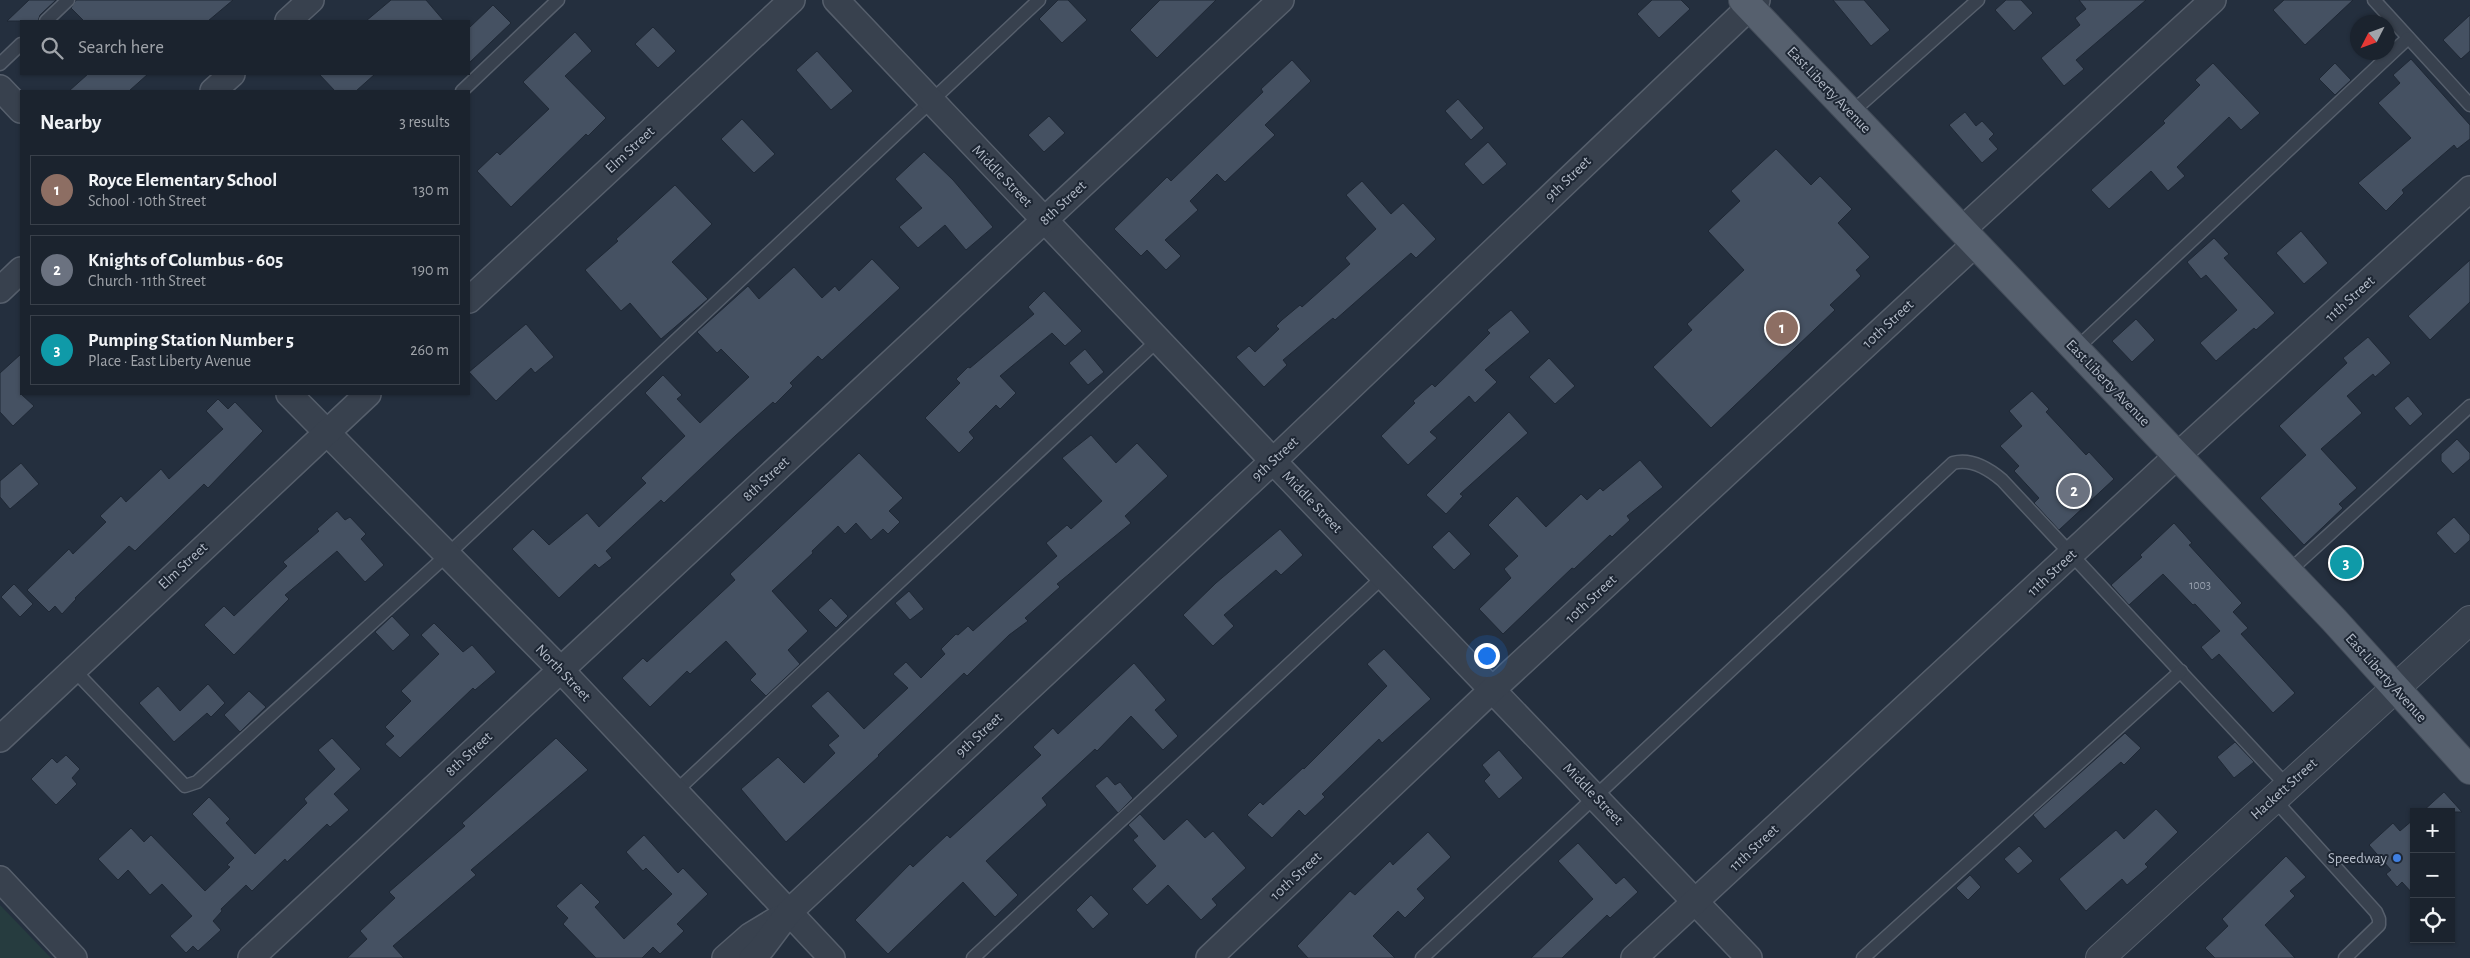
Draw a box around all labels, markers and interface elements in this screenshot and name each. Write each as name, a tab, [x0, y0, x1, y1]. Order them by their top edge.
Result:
north arrow	[2350, 15, 2395, 60]
search box	[20, 20, 470, 75]
icon: search	[38, 34, 66, 62]
text: Search here	[78, 38, 164, 57]
street label: East Liberty Avenue	[1784, 44, 1874, 136]
text: Nearby	[40, 112, 101, 133]
text: 3 results	[399, 114, 450, 130]
street label: Elm Street	[603, 124, 657, 176]
street label: Middle Street	[969, 142, 1035, 210]
street label: 9th Street	[1542, 154, 1594, 204]
text: Royce Elementary School	[88, 171, 277, 190]
street label: 8th Street	[1037, 178, 1089, 228]
text: 1	[54, 182, 60, 198]
text: 130 m	[413, 182, 449, 198]
text: School · 10th Street	[88, 193, 206, 209]
text: Knights of Columbus - 605	[88, 251, 283, 270]
text: 2	[53, 262, 61, 278]
text: 190 m	[412, 262, 449, 278]
text: Church · 11th Street	[88, 273, 206, 289]
street label: 11th Street	[2322, 273, 2378, 325]
street label: 10th Street	[1860, 297, 1916, 351]
pin: 1	[1766, 309, 1798, 347]
text: Pumping Station Number 5	[88, 331, 294, 350]
street label: East Liberty Avenue	[2063, 337, 2153, 429]
text: 3	[54, 342, 60, 358]
text: 260 m	[410, 342, 449, 358]
text: Place · East Liberty Avenue	[88, 353, 251, 369]
street label: 9th Street	[1249, 434, 1301, 484]
street label: 8th Street	[740, 454, 792, 504]
street label: Middle Street	[1279, 468, 1345, 536]
pin: 2	[2058, 472, 2090, 510]
street label: Elm Street	[156, 540, 210, 592]
pin: 3	[2330, 544, 2362, 582]
street label: 11th Street	[2025, 547, 2079, 599]
street label: 10th Street	[1563, 572, 1619, 626]
house number: 1003	[2189, 579, 2211, 591]
street label: East Liberty Avenue	[2342, 631, 2430, 725]
street label: North Street	[532, 642, 594, 704]
your location	[1474, 643, 1500, 669]
street label: 9th Street	[953, 710, 1005, 760]
street label: 8th Street	[443, 729, 495, 779]
street label: Hackett Street	[2248, 755, 2320, 823]
street label: Middle Street	[1560, 760, 1626, 828]
map controls	[2410, 808, 2455, 943]
button: +	[2410, 808, 2455, 853]
street label: 11th Street	[1727, 822, 1781, 874]
street label: 10th Street	[1268, 849, 1324, 903]
place label: Speedway	[2328, 851, 2388, 866]
marker: Speedway	[2391, 852, 2403, 864]
button: −	[2410, 853, 2455, 898]
button: locate	[2410, 898, 2455, 943]

